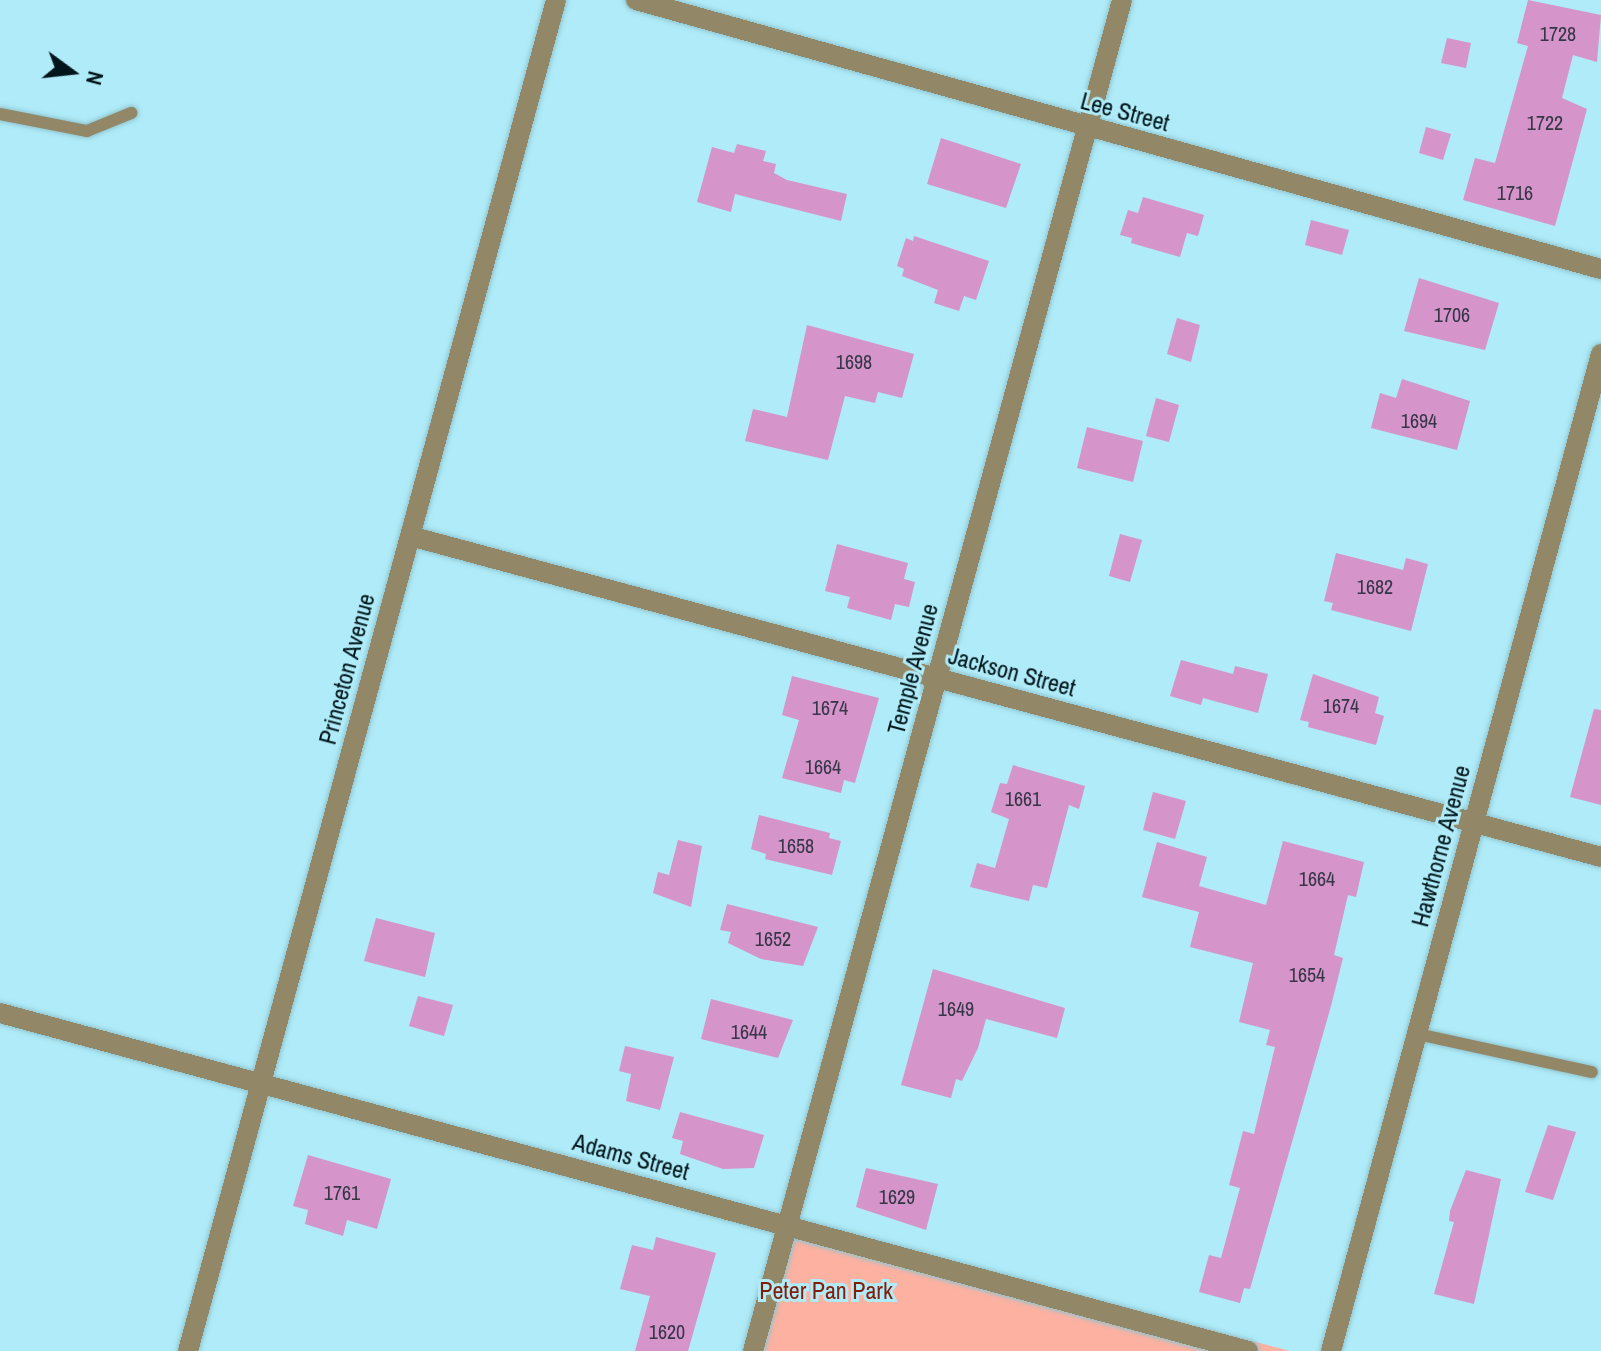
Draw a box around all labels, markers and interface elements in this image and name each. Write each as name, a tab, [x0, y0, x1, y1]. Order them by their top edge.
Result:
house number: 1728	[1540, 21, 1576, 45]
north arrow	[32, 32, 112, 112]
text: N	[79, 68, 111, 88]
street label: Lee Street	[1077, 86, 1173, 138]
house number: 1722	[1527, 110, 1563, 134]
house number: 1716	[1497, 180, 1533, 204]
house number: 1706	[1434, 302, 1470, 326]
house number: 1698	[836, 349, 872, 373]
house number: 1694	[1401, 408, 1437, 432]
house number: 1682	[1357, 574, 1393, 598]
street label: Princeton Avenue	[313, 590, 381, 748]
street label: Temple Avenue	[882, 600, 944, 738]
street label: Jackson Street	[945, 641, 1079, 703]
house number: 1674	[1323, 693, 1359, 717]
house number: 1674	[812, 695, 848, 719]
house number: 1664	[805, 754, 841, 778]
street label: Hawthorne Avenue	[1405, 762, 1477, 930]
house number: 1661	[1005, 786, 1041, 810]
house number: 1658	[778, 833, 814, 857]
house number: 1664	[1299, 866, 1335, 890]
house number: 1652	[755, 926, 791, 950]
house number: 1654	[1289, 962, 1325, 986]
house number: 1649	[938, 996, 974, 1020]
house number: 1644	[731, 1019, 767, 1043]
street label: Adams Street	[570, 1128, 692, 1186]
house number: 1761	[324, 1180, 360, 1204]
house number: 1629	[879, 1184, 915, 1208]
park label: Peter Pan Park	[759, 1277, 893, 1305]
house number: 1620	[649, 1319, 685, 1343]

